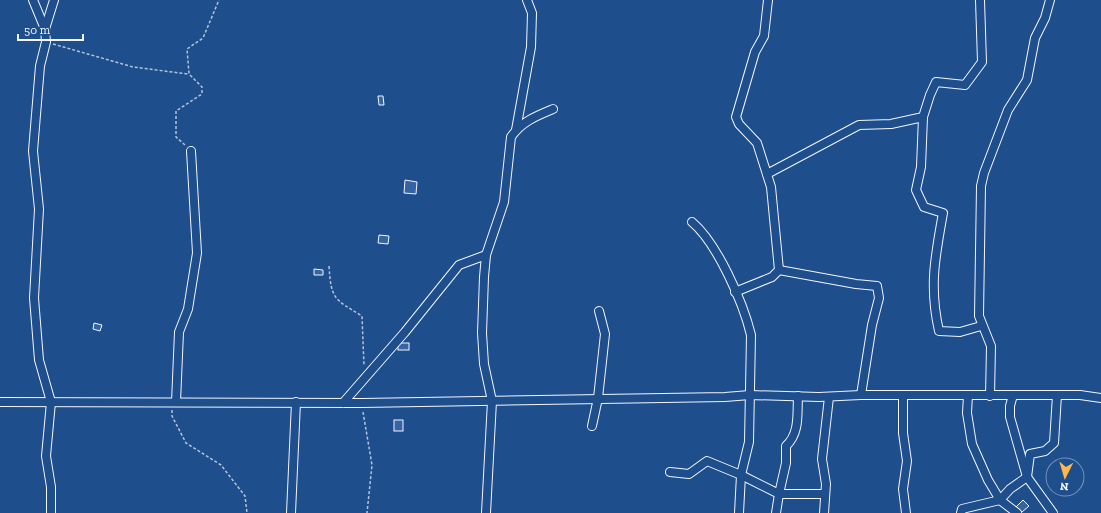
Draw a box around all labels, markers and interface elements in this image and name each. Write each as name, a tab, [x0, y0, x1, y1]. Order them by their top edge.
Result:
scale bar	[18, 16, 83, 42]
text: 50 m	[24, 23, 51, 37]
north arrow	[1045, 457, 1085, 497]
text: N	[1059, 480, 1069, 493]

